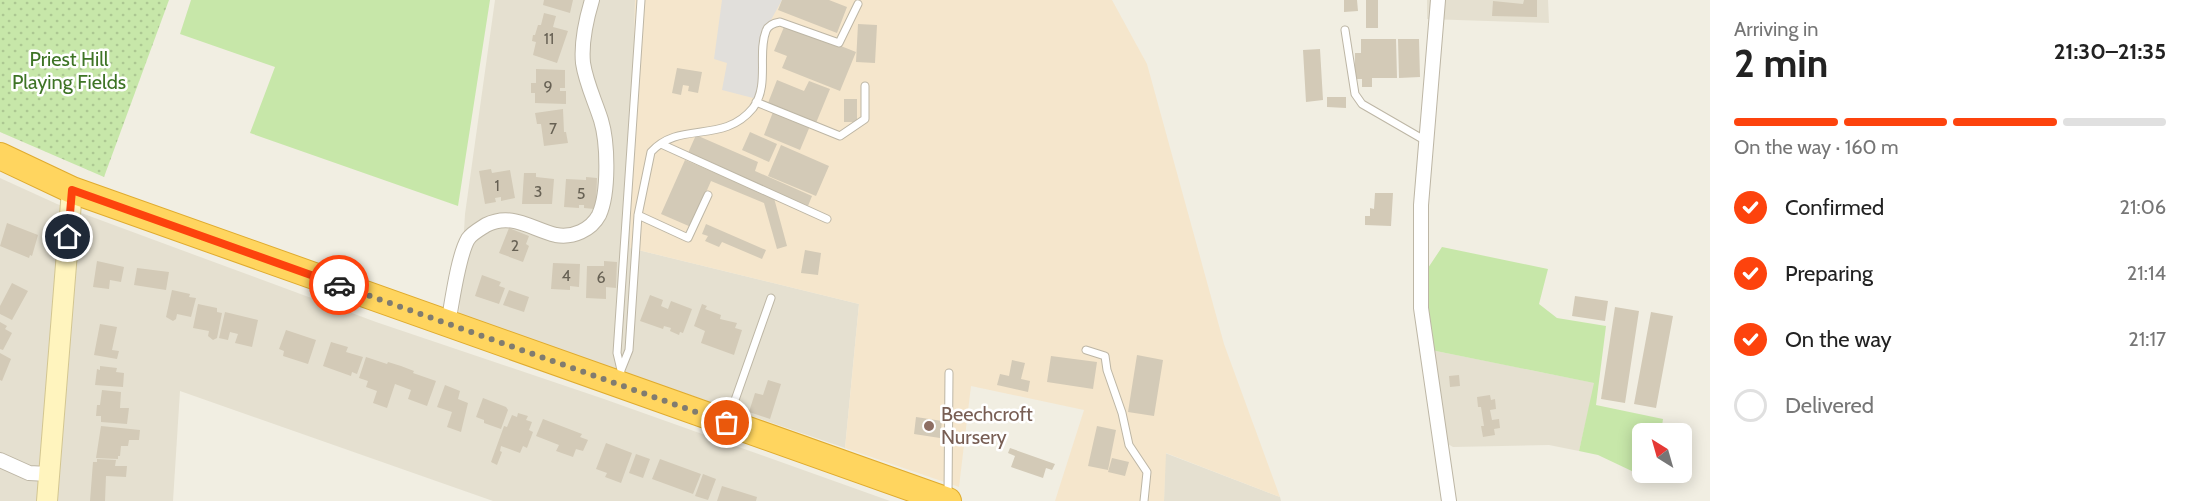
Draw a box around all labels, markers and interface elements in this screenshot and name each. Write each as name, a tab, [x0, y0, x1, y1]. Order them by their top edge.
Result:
text: Arriving in	[1734, 17, 1818, 41]
house number: 11	[544, 29, 554, 48]
text: 21:30–21:35	[2054, 38, 2166, 65]
text: 2 min	[1734, 39, 1828, 87]
park label: Priest Hill Playing Fields	[12, 47, 126, 94]
house number: 9	[543, 77, 553, 96]
house number: 7	[549, 119, 557, 138]
text: On the way · 160 m	[1734, 135, 1899, 159]
house number: 1	[494, 176, 500, 195]
house number: 3	[534, 182, 542, 201]
house number: 5	[577, 184, 585, 203]
icon: check	[1734, 191, 1767, 224]
text: Confirmed	[1785, 194, 1884, 221]
text: 21:06	[2120, 195, 2166, 219]
pin	[42, 211, 93, 262]
icon: home	[51, 220, 84, 253]
house number: 2	[511, 236, 519, 255]
courier	[309, 255, 369, 315]
icon: check	[1734, 257, 1767, 290]
text: Preparing	[1785, 260, 1873, 287]
text: 21:14	[2127, 261, 2166, 285]
house number: 4	[561, 266, 571, 285]
house number: 6	[596, 268, 606, 287]
icon: car	[323, 269, 356, 302]
icon: check	[1734, 323, 1767, 356]
text: On the way	[1785, 326, 1892, 353]
text: 21:17	[2128, 327, 2166, 351]
text: Delivered	[1785, 392, 1874, 419]
pin	[701, 397, 752, 448]
place label: Beechcroft Nursery	[941, 402, 1033, 449]
icon: bag	[710, 406, 743, 439]
marker: Beechcroft Nursery	[922, 419, 936, 433]
north arrow	[1632, 423, 1692, 483]
map controls	[1632, 423, 1692, 483]

